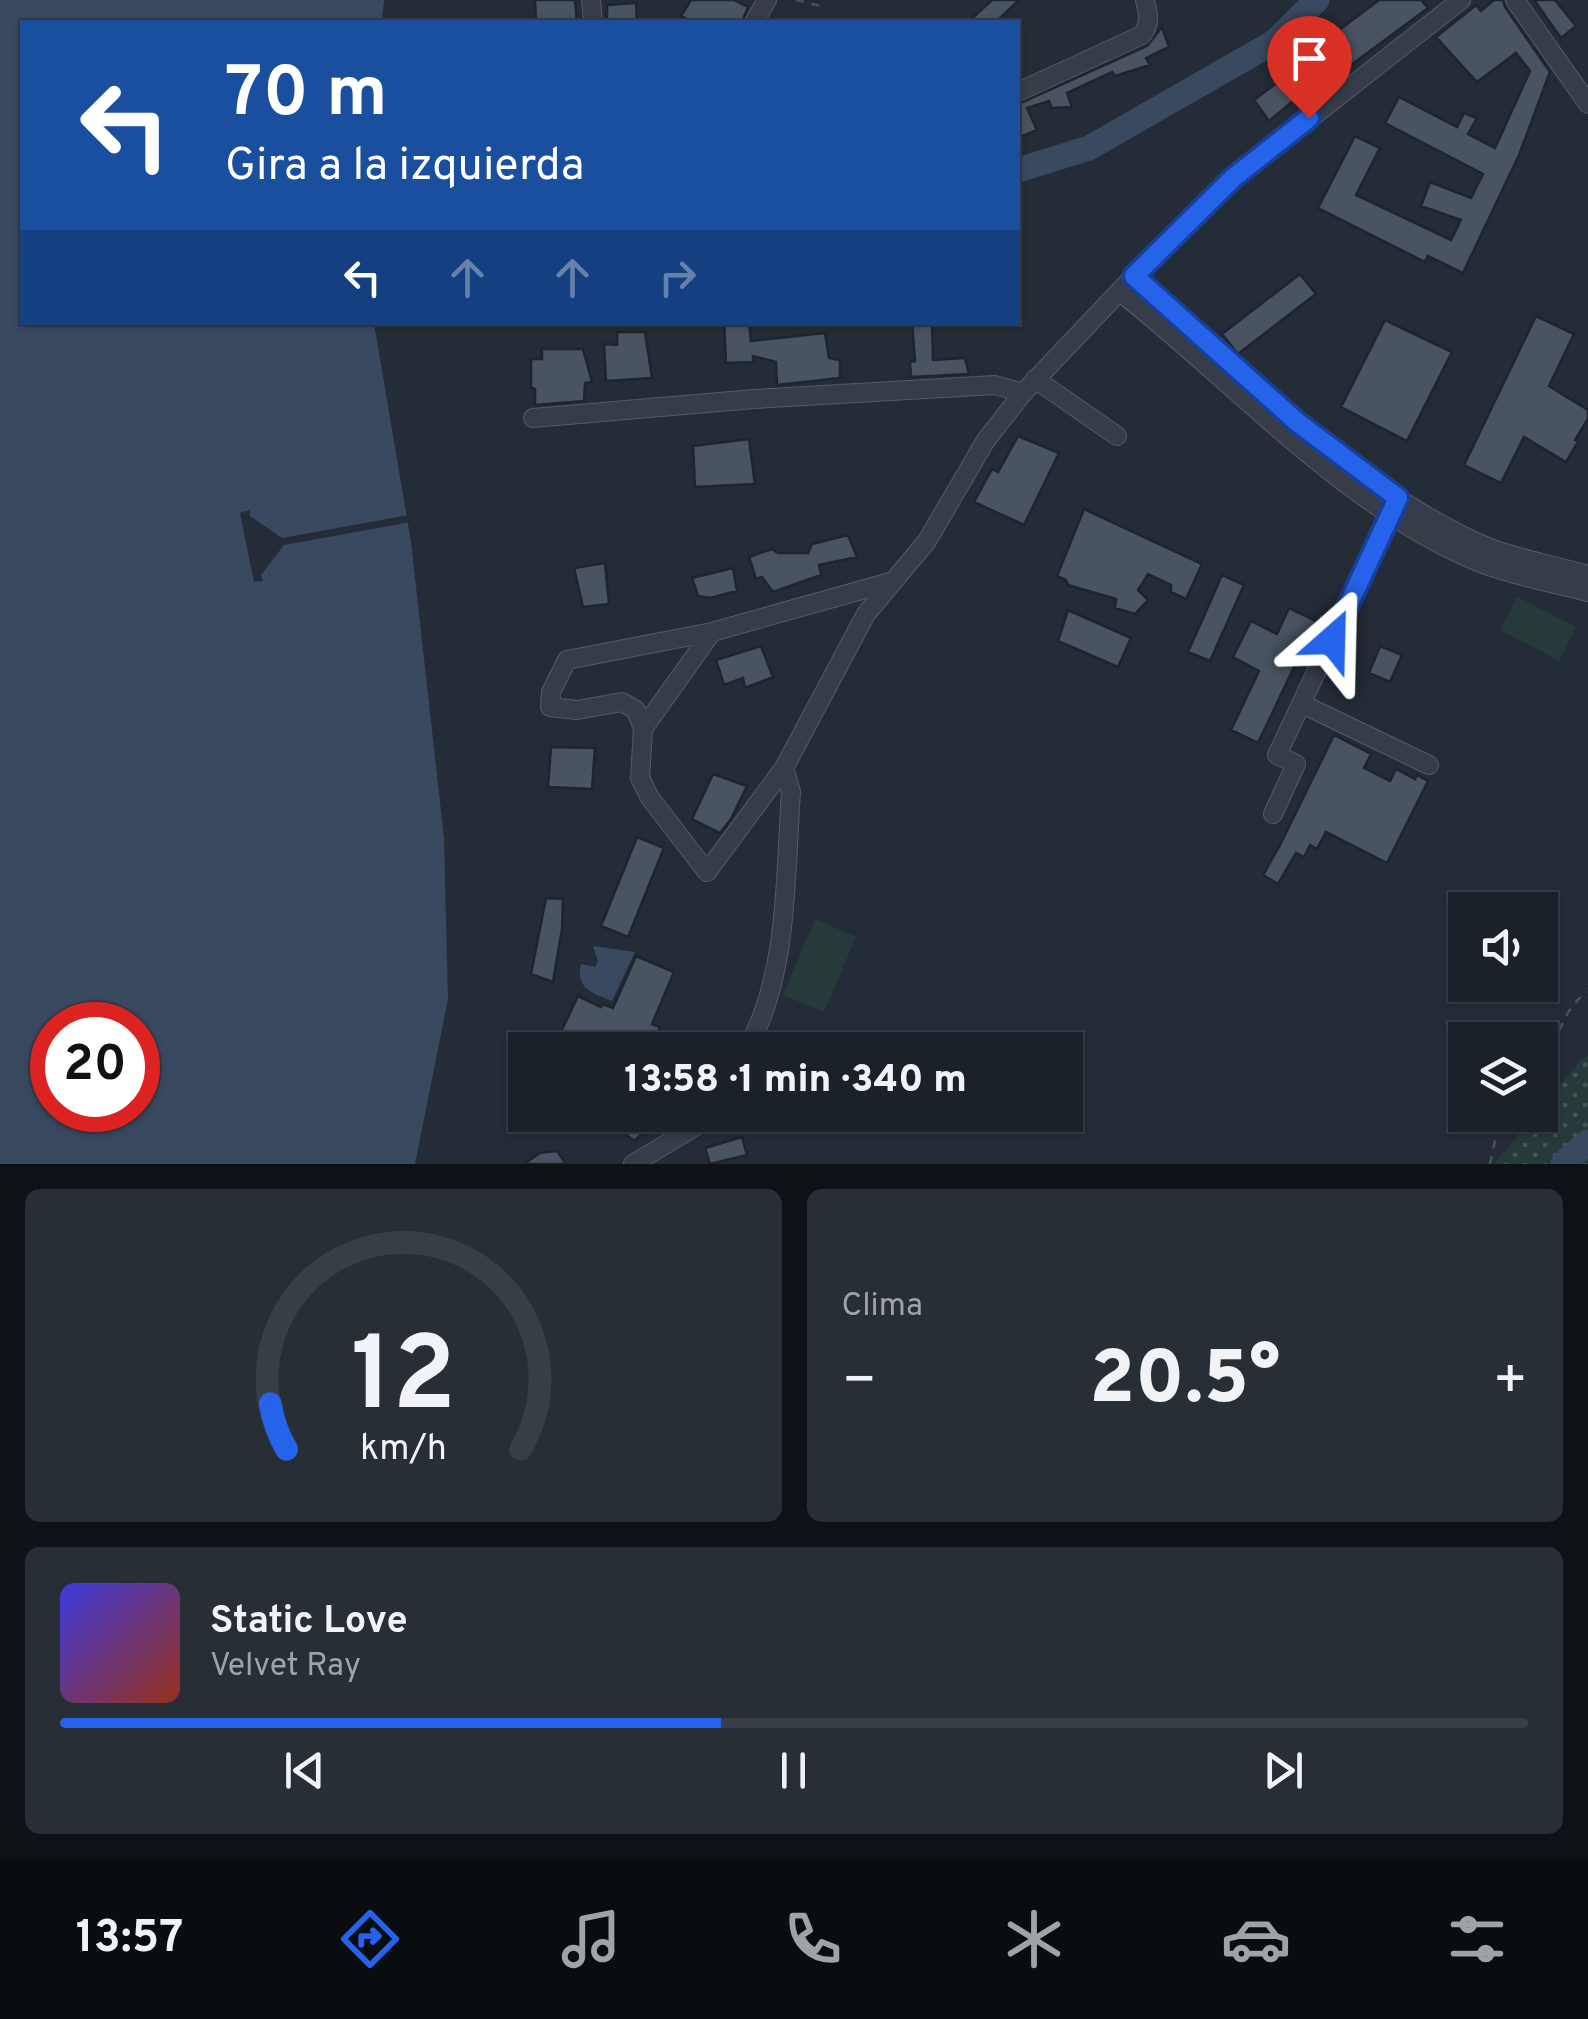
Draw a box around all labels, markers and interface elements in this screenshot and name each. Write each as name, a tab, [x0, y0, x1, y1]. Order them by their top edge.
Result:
pin	[1267, 16, 1352, 119]
icon: arrive	[1282, 31, 1337, 86]
text: 70 m	[225, 52, 388, 141]
icon: left	[60, 60, 190, 190]
text: Gira a la izquierda	[225, 139, 584, 196]
icon: left	[335, 250, 390, 305]
icon: ahead	[440, 250, 495, 305]
icon: ahead	[545, 250, 600, 305]
icon: right	[650, 250, 705, 305]
position arrow	[1280, 588, 1384, 692]
map controls	[1448, 892, 1558, 1132]
button: sound	[1448, 892, 1558, 1002]
speed limit sign: 20	[30, 1002, 160, 1132]
button: layers	[1448, 1022, 1558, 1132]
text: 13:58 · 1 min · 340 m	[624, 1057, 967, 1106]
text: Clima	[842, 1287, 923, 1327]
text: 12	[351, 1315, 456, 1447]
text: 20.5°	[1089, 1335, 1280, 1430]
text: −	[842, 1348, 877, 1418]
text: +	[1493, 1348, 1528, 1418]
text: km/h	[360, 1427, 447, 1473]
text: Static Love	[210, 1598, 408, 1647]
text: Velvet Ray	[210, 1647, 361, 1687]
icon: previous	[277, 1743, 332, 1798]
icon: pause	[766, 1743, 821, 1798]
icon: next	[1256, 1743, 1311, 1798]
icon: directions	[335, 1904, 405, 1974]
icon: music	[556, 1904, 626, 1974]
icon: phone	[778, 1904, 848, 1974]
icon: climate	[999, 1904, 1069, 1974]
icon: car	[1221, 1904, 1291, 1974]
icon: filters	[1442, 1904, 1512, 1974]
text: 13:57	[76, 1911, 183, 1968]

